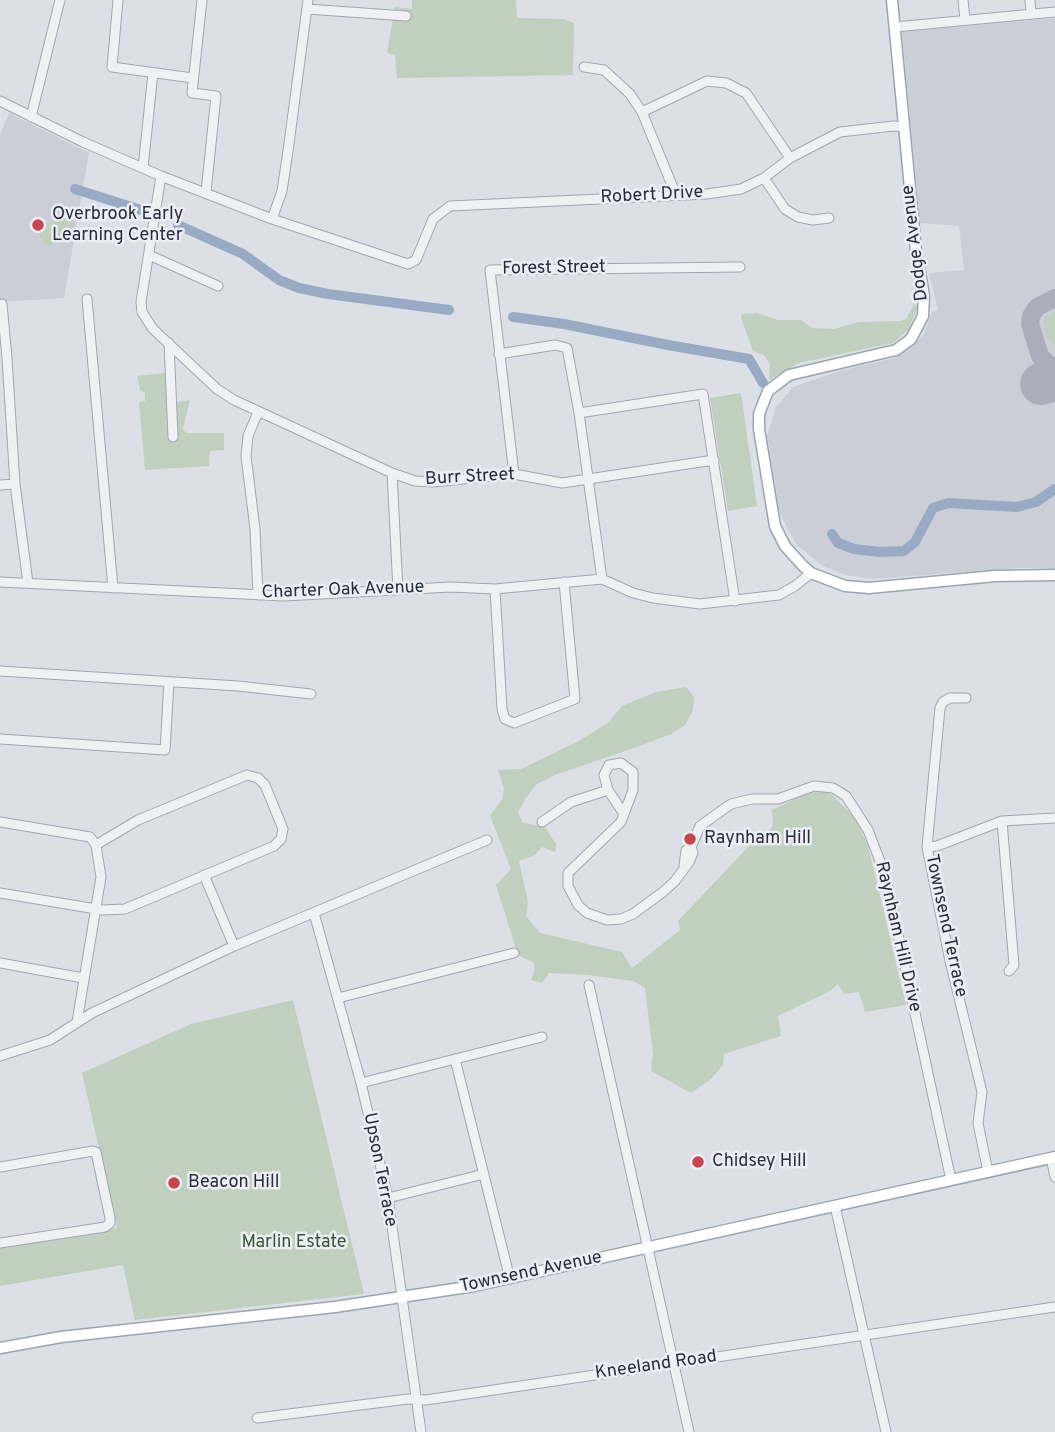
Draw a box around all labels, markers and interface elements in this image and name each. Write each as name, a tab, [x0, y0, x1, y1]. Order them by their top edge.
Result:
street label: Robert Drive	[600, 183, 704, 209]
street label: Dodge Avenue	[898, 184, 934, 302]
place label: Overbrook Early Learning Center	[52, 204, 183, 246]
marker: Overbrook Early Learning Center	[30, 217, 46, 233]
street label: Forest Street	[502, 257, 606, 281]
street label: Burr Street	[425, 465, 515, 491]
street label: Charter Oak Avenue	[261, 577, 425, 605]
place label: Raynham Hill	[704, 828, 811, 850]
marker: Raynham Hill	[682, 831, 698, 847]
street label: Townsend Terrace	[919, 853, 971, 999]
street label: Raynham Hill Drive	[869, 860, 925, 1014]
street label: Upson Terrace	[357, 1111, 401, 1229]
place label: Chidsey Hill	[712, 1151, 806, 1173]
marker: Chidsey Hill	[690, 1154, 706, 1170]
place label: Beacon Hill	[188, 1172, 279, 1194]
marker: Beacon Hill	[166, 1175, 182, 1191]
park label: Marlin Estate	[241, 1232, 347, 1254]
street label: Townsend Avenue	[458, 1247, 604, 1299]
street label: Kneeland Road	[594, 1347, 718, 1385]

